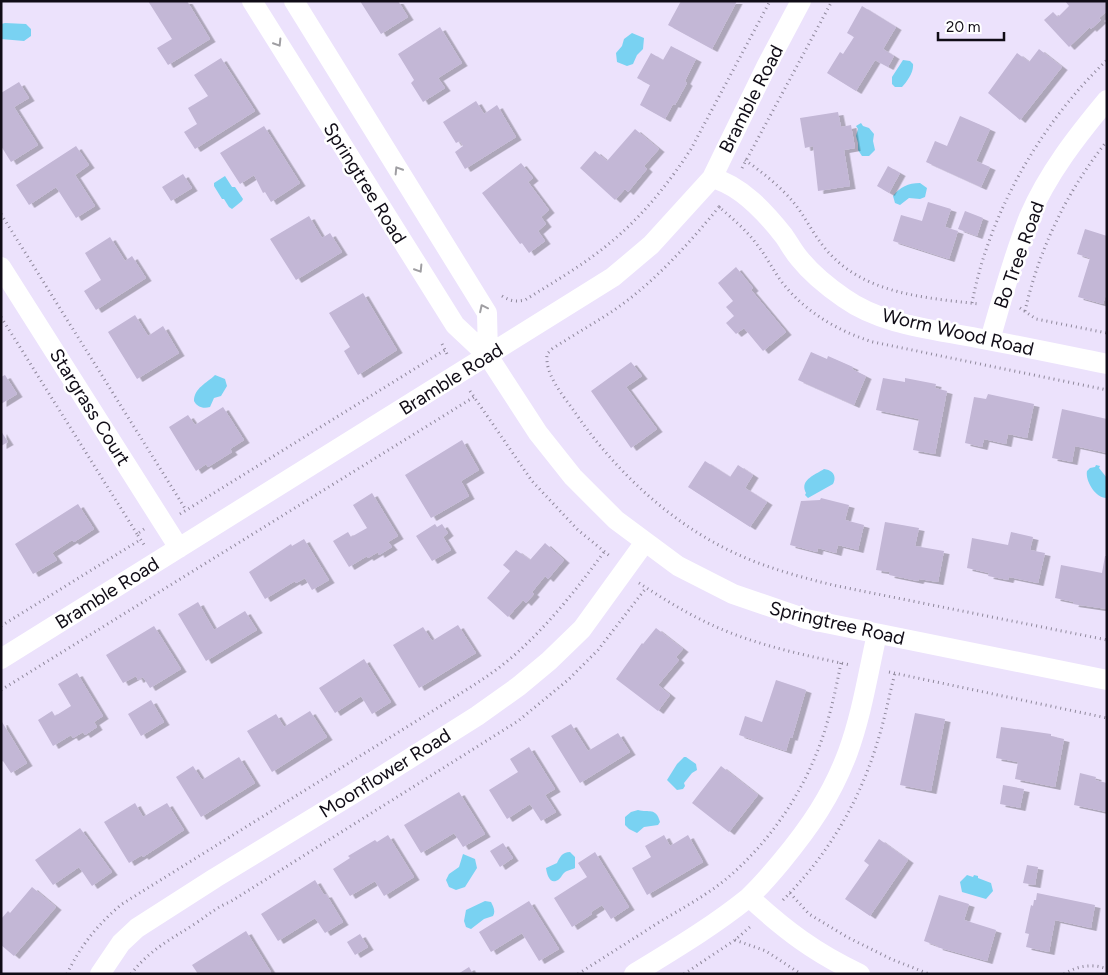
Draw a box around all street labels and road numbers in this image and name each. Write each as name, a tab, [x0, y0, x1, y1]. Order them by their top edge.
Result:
street label: Bramble Road	[714, 41, 788, 157]
street label: Springtree Road	[319, 118, 411, 248]
street label: Bo Tree Road	[989, 198, 1049, 312]
street label: Worm Wood Road	[880, 303, 1036, 361]
street label: Bramble Road	[395, 338, 507, 420]
street label: Stargrass Court	[45, 344, 135, 470]
street label: Bramble Road	[51, 552, 163, 634]
street label: Springtree Road	[767, 596, 907, 650]
street label: Moonflower Road	[315, 723, 455, 823]

